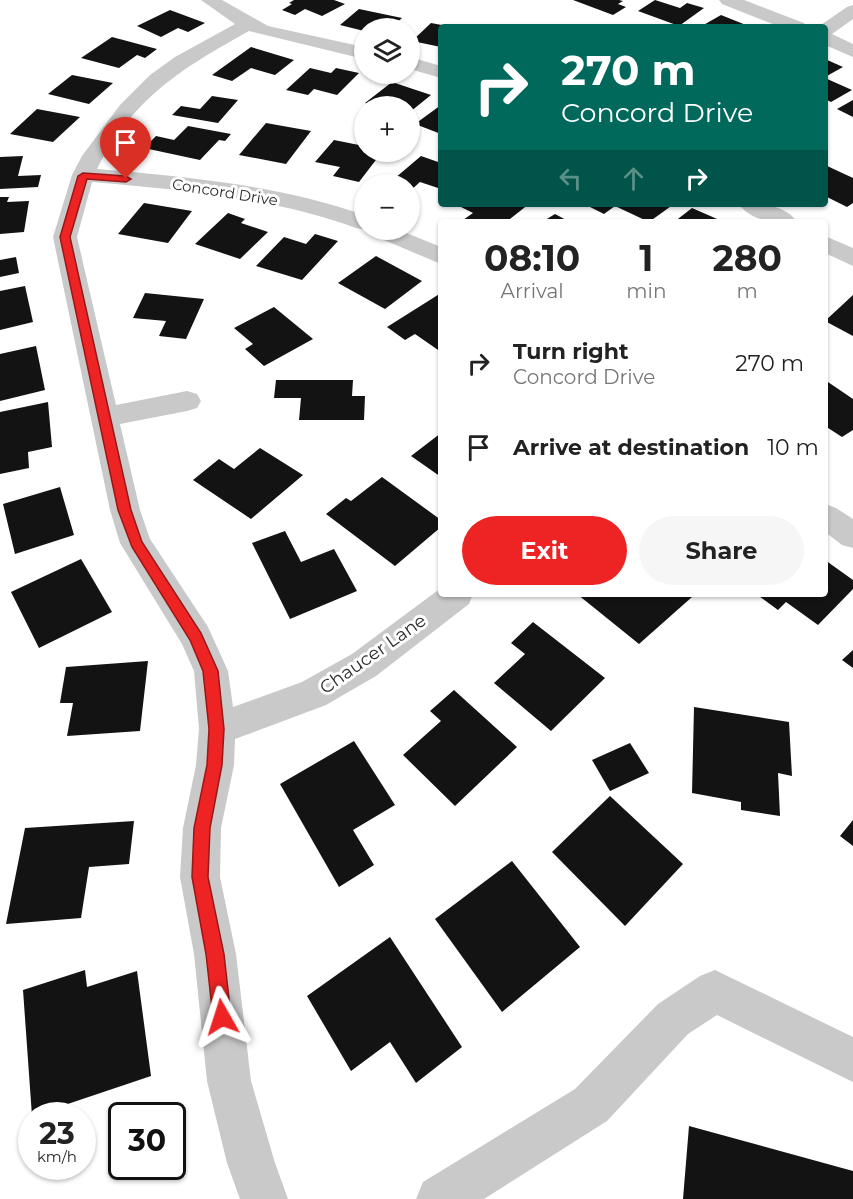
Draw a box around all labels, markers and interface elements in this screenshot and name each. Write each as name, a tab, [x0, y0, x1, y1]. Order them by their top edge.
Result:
map controls	[354, 18, 420, 240]
button: layers	[354, 18, 420, 84]
text: 270 m	[561, 44, 695, 96]
icon: right	[462, 48, 540, 126]
button: +	[354, 96, 420, 162]
text: Concord Drive	[561, 96, 753, 129]
pin	[100, 117, 151, 179]
icon: arrive	[109, 126, 142, 159]
icon: left	[554, 162, 587, 195]
icon: ahead	[617, 162, 650, 195]
icon: right	[680, 162, 713, 195]
street label: Concord Drive	[171, 174, 279, 210]
button: −	[354, 174, 420, 240]
text: 08:10	[484, 236, 580, 280]
text: 1	[639, 236, 653, 280]
text: 280	[712, 236, 782, 280]
text: Arrival	[501, 279, 564, 303]
text: min	[626, 279, 666, 303]
text: m	[737, 279, 758, 303]
text: Turn right	[513, 338, 628, 365]
icon: right	[462, 347, 495, 380]
text: 270 m	[735, 350, 804, 377]
text: Concord Drive	[513, 365, 655, 389]
icon: arrive	[462, 431, 495, 464]
text: Arrive at destination	[513, 434, 749, 461]
text: 10 m	[767, 434, 819, 461]
button: Exit	[462, 516, 627, 585]
button: Share	[639, 516, 804, 585]
street label: Chaucer Lane	[316, 609, 430, 699]
position arrow	[190, 985, 254, 1049]
speed limit sign: 30	[108, 1102, 186, 1180]
text: 23	[39, 1115, 75, 1152]
text: km/h	[37, 1147, 77, 1166]

